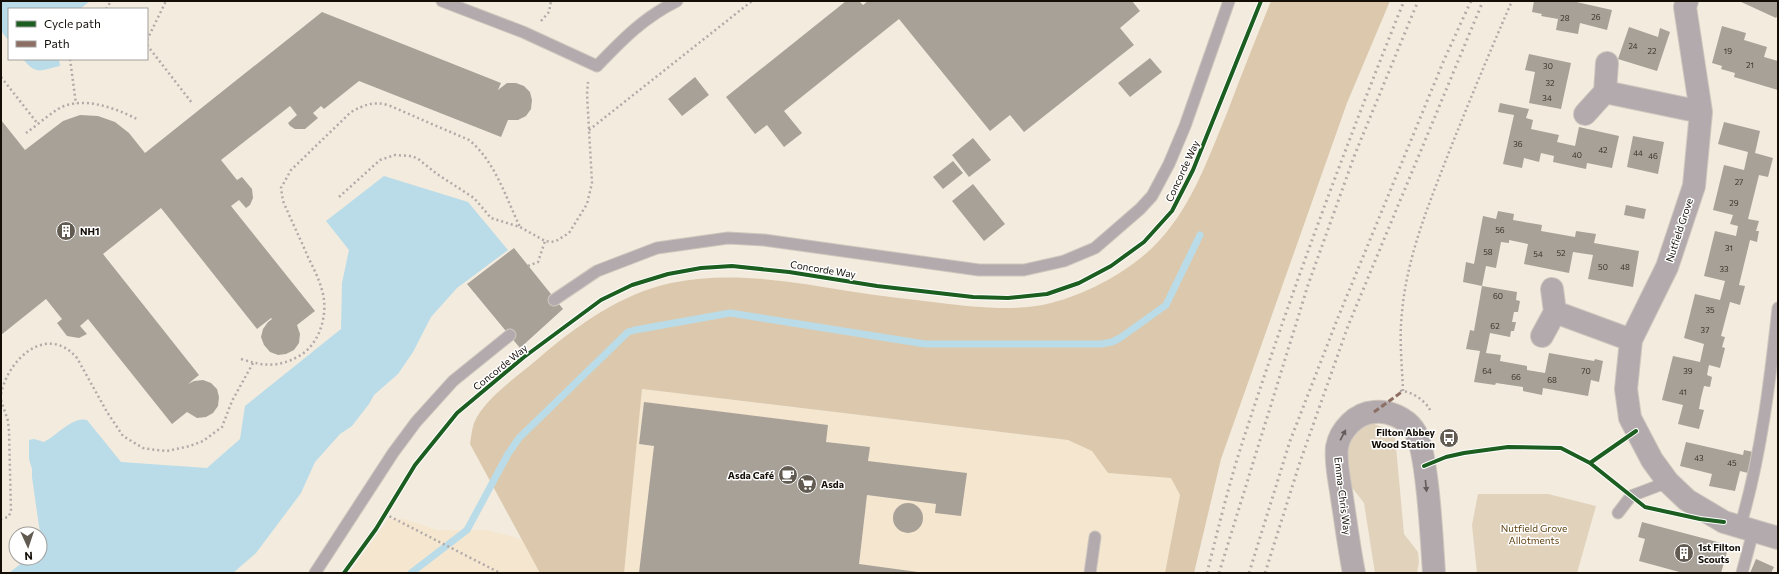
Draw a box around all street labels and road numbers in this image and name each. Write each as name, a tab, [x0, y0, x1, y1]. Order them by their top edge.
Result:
street label: Concorde Way	[1163, 138, 1201, 204]
street label: Nutfield Grove	[1663, 197, 1695, 263]
street label: Concorde Way	[789, 258, 857, 280]
street label: Concorde Way	[470, 341, 530, 393]
street label: Emma-Chris Way	[1332, 456, 1354, 536]

